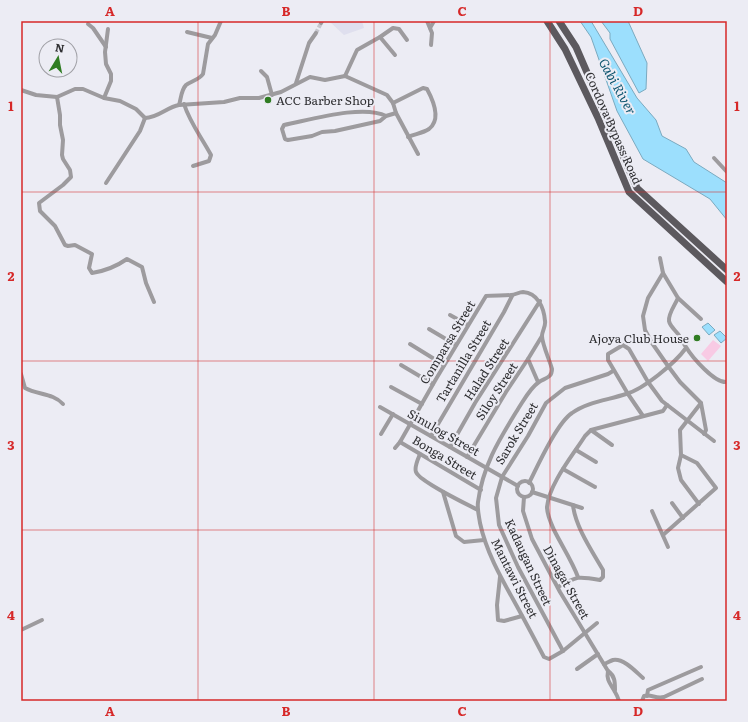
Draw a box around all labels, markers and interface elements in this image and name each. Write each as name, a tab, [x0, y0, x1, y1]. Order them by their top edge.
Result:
text: A	[105, 1, 115, 20]
text: B	[282, 1, 291, 20]
text: C	[457, 1, 467, 20]
text: D	[633, 1, 643, 20]
north arrow	[38, 38, 78, 78]
text: N	[54, 38, 66, 56]
water label: Gabi River	[595, 54, 641, 118]
street label: Cordova Bypass Road	[581, 69, 647, 188]
place label: ACC Barber Shop	[276, 91, 374, 109]
marker: ACC Barber Shop	[263, 95, 273, 105]
text: 1	[8, 96, 14, 115]
text: 1	[734, 96, 740, 115]
text: 2	[8, 266, 15, 285]
text: 2	[734, 266, 741, 285]
street label: Comparsa Street	[415, 297, 479, 387]
street label: Tartanilla Street	[431, 316, 495, 406]
place label: Ajoya Club House	[589, 329, 689, 347]
marker: Ajoya Club House	[692, 333, 702, 343]
street label: Halad Street	[459, 334, 513, 404]
street label: Siloy Street	[471, 358, 521, 423]
street label: Sarok Street	[490, 398, 542, 468]
street label: Sinulog Street	[405, 404, 484, 460]
street label: Bonga Street	[409, 431, 481, 483]
text: 3	[7, 435, 15, 454]
text: 3	[733, 435, 741, 454]
street label: Kadaugan Street	[501, 516, 557, 609]
street label: Mantawi Street	[487, 535, 543, 621]
street label: Dinagat Street	[539, 542, 595, 622]
text: 4	[7, 605, 15, 624]
text: 4	[733, 605, 741, 624]
text: A	[105, 701, 115, 720]
text: B	[282, 701, 291, 720]
text: C	[457, 701, 467, 720]
text: D	[633, 701, 643, 720]

